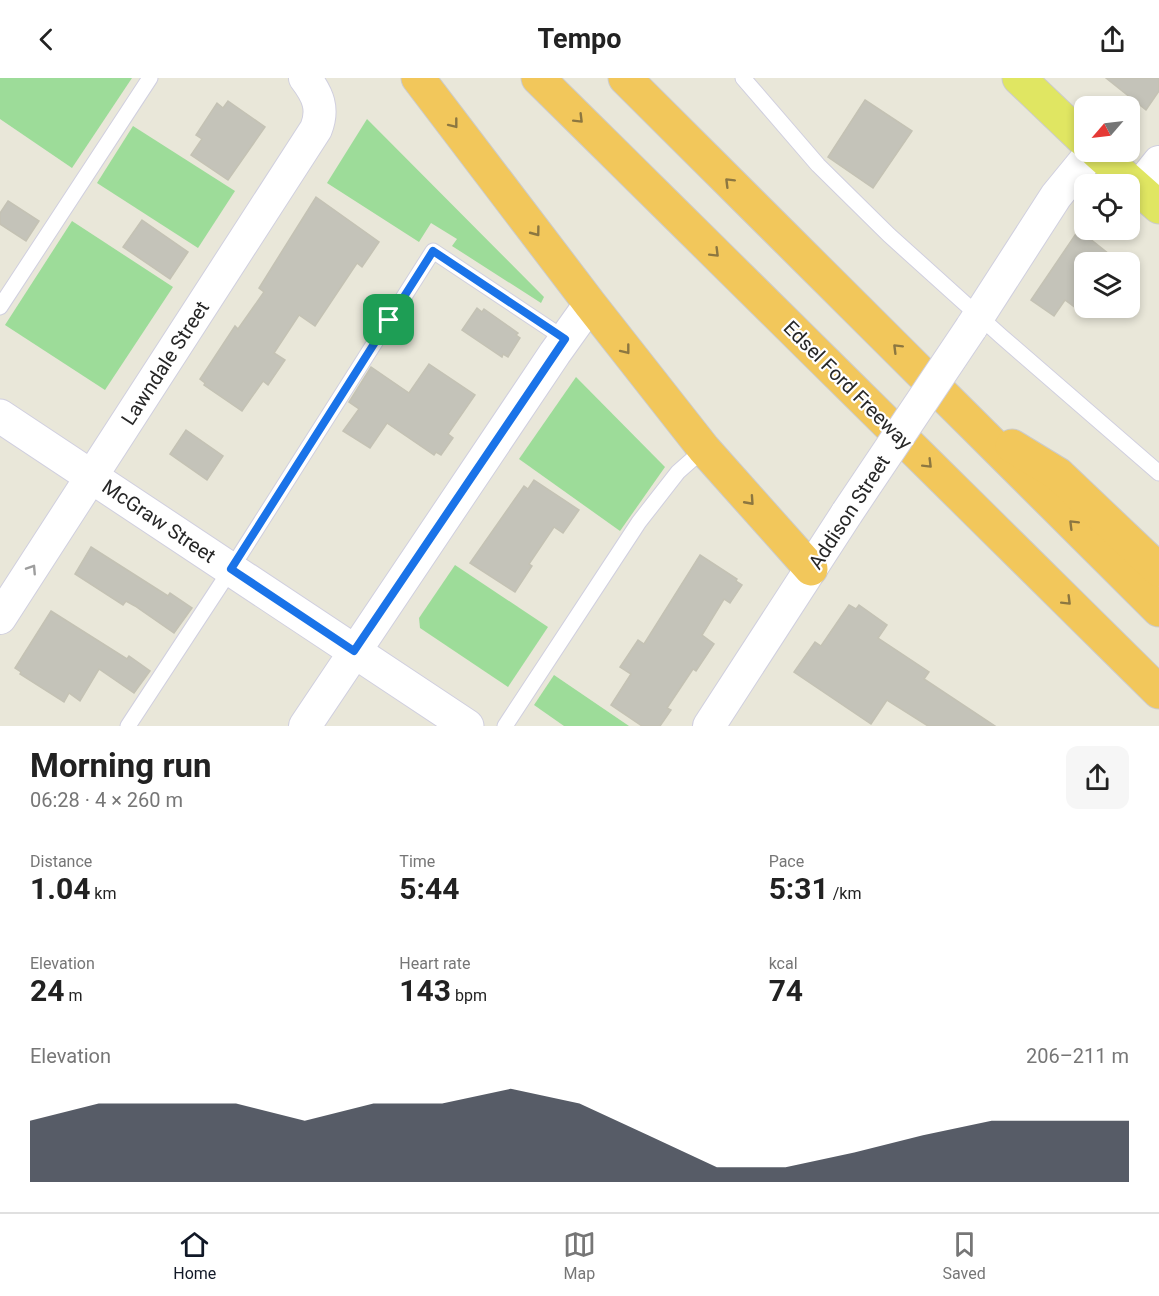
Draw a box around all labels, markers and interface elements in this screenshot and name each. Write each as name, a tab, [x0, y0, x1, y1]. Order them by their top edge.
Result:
icon: back	[30, 23, 63, 56]
text: Tempo	[538, 23, 621, 55]
icon: share	[1096, 23, 1129, 56]
north arrow	[1074, 96, 1140, 162]
map controls	[1074, 96, 1140, 318]
one-way arrow	[572, 112, 583, 123]
one-way arrow	[447, 118, 458, 129]
button: locate	[1074, 174, 1140, 240]
one-way arrow	[726, 178, 737, 189]
one-way arrow	[529, 226, 540, 237]
one-way arrow	[707, 246, 718, 257]
button: layers	[1074, 252, 1140, 318]
pin	[363, 294, 414, 345]
street label: Lawndale Street	[116, 296, 214, 430]
icon: arrive	[372, 303, 405, 336]
street label: Edsel Ford Freeway	[779, 316, 918, 455]
one-way arrow	[619, 344, 630, 355]
one-way arrow	[894, 345, 905, 356]
street label: Addison Street	[803, 451, 895, 573]
one-way arrow	[922, 457, 932, 468]
street label: McGraw Street	[98, 474, 220, 568]
one-way arrow	[743, 494, 754, 505]
one-way arrow	[1070, 521, 1081, 532]
one-way arrow	[25, 565, 36, 576]
one-way arrow	[1060, 593, 1071, 604]
text: Morning run	[30, 746, 211, 785]
button: share	[1066, 746, 1129, 809]
text: 06:28 · 4 × 260 m	[30, 788, 183, 812]
text: Distance	[30, 852, 92, 871]
text: Time	[399, 852, 435, 871]
text: Pace	[769, 852, 804, 871]
text: 1.04	[30, 871, 90, 906]
text: 5:44	[399, 871, 459, 906]
text: 5:31	[769, 871, 829, 906]
text: km	[90, 884, 116, 903]
text: /km	[829, 884, 861, 903]
text: Elevation	[30, 954, 95, 973]
text: Heart rate	[399, 954, 470, 973]
text: kcal	[769, 954, 798, 973]
text: 24	[30, 973, 64, 1008]
text: 143	[399, 973, 451, 1008]
text: 74	[769, 973, 803, 1008]
text: m	[64, 986, 82, 1005]
text: bpm	[451, 986, 487, 1005]
text: Elevation	[30, 1044, 111, 1068]
text: 206–211 m	[1026, 1044, 1129, 1068]
tab: Home	[173, 1228, 216, 1283]
tab: Map	[563, 1228, 596, 1283]
tab: Saved	[942, 1228, 986, 1283]

